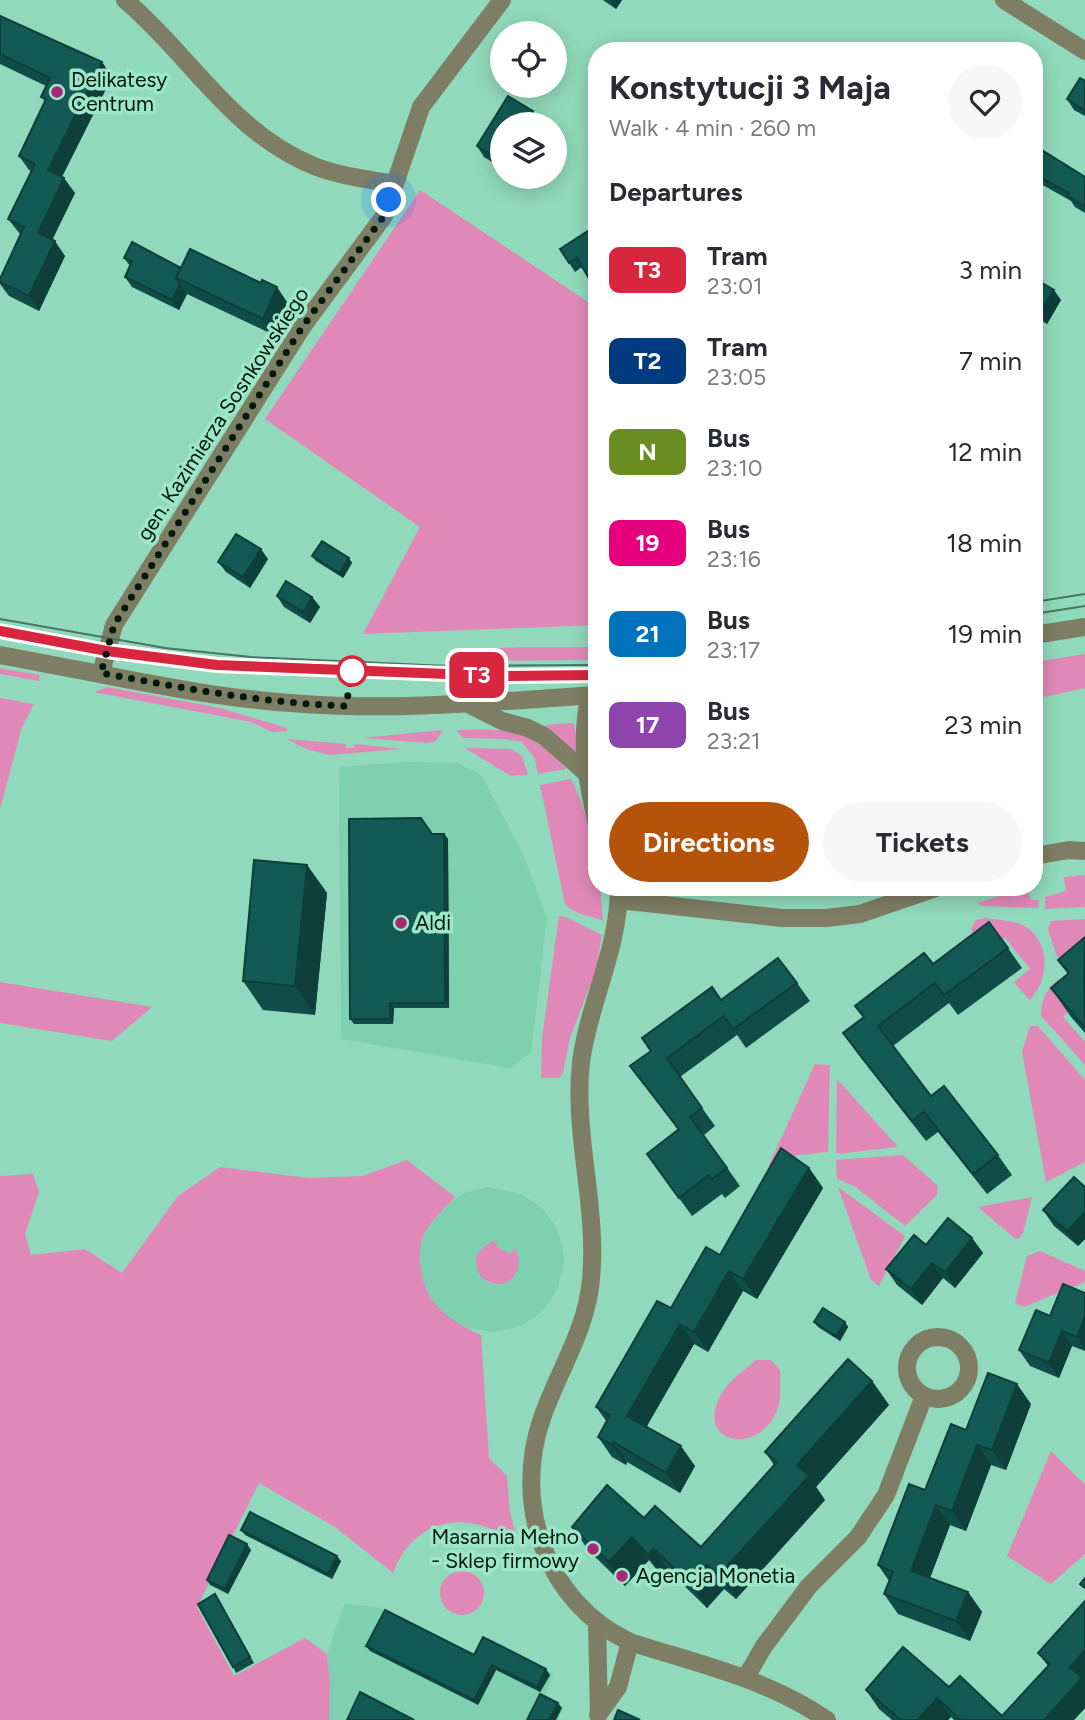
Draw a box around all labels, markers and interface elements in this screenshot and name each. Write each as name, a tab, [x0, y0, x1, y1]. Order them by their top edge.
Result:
map controls	[490, 21, 567, 189]
button: locate	[490, 21, 567, 98]
button: heart	[948, 65, 1022, 139]
place label: Delikatesy Centrum	[71, 67, 167, 116]
text: Konstytucji 3 Maja	[609, 68, 891, 107]
marker: Delikatesy Centrum	[49, 84, 65, 100]
button: layers	[490, 112, 567, 189]
text: Walk · 4 min · 260 m	[609, 114, 816, 142]
text: Departures	[609, 176, 743, 208]
your location	[371, 182, 406, 217]
text: Tram	[707, 240, 768, 272]
text: 3 min	[959, 254, 1022, 286]
text: T3	[634, 255, 661, 284]
text: 23:01	[707, 272, 762, 300]
street label: gen. Kazimierza Sosnkowskiego	[131, 282, 314, 545]
text: Tram	[707, 331, 768, 363]
text: 7 min	[959, 345, 1022, 377]
text: T2	[634, 346, 661, 375]
text: 23:05	[707, 363, 766, 391]
text: Bus	[707, 422, 750, 454]
text: 12 min	[948, 436, 1022, 468]
text: N	[638, 437, 657, 466]
text: 23:10	[707, 454, 762, 482]
text: Bus	[707, 513, 750, 545]
text: 18 min	[946, 527, 1022, 559]
text: 19	[635, 528, 660, 557]
text: 23:16	[707, 545, 761, 573]
text: Bus	[707, 604, 750, 636]
text: 19 min	[947, 618, 1022, 650]
text: 21	[635, 619, 660, 648]
text: 23:17	[707, 636, 760, 664]
line badge: T3	[446, 652, 508, 698]
unlabelled marker	[337, 656, 367, 686]
text: T3	[463, 660, 491, 689]
text: Bus	[707, 695, 750, 727]
text: 23 min	[944, 709, 1022, 741]
text: 17	[636, 710, 659, 739]
text: 23:21	[707, 727, 761, 755]
button: Directions	[609, 802, 809, 882]
button: Tickets	[823, 802, 1022, 882]
place label: Aldi	[415, 910, 451, 935]
marker: Aldi	[393, 915, 409, 931]
place label: Masarnia Mełno - Sklep firmowy	[431, 1524, 579, 1573]
marker: Masarnia Mełno - Sklep firmowy	[585, 1541, 601, 1557]
place label: Agencja Monetia	[636, 1563, 795, 1588]
marker: Agencja Monetia	[614, 1568, 630, 1584]

